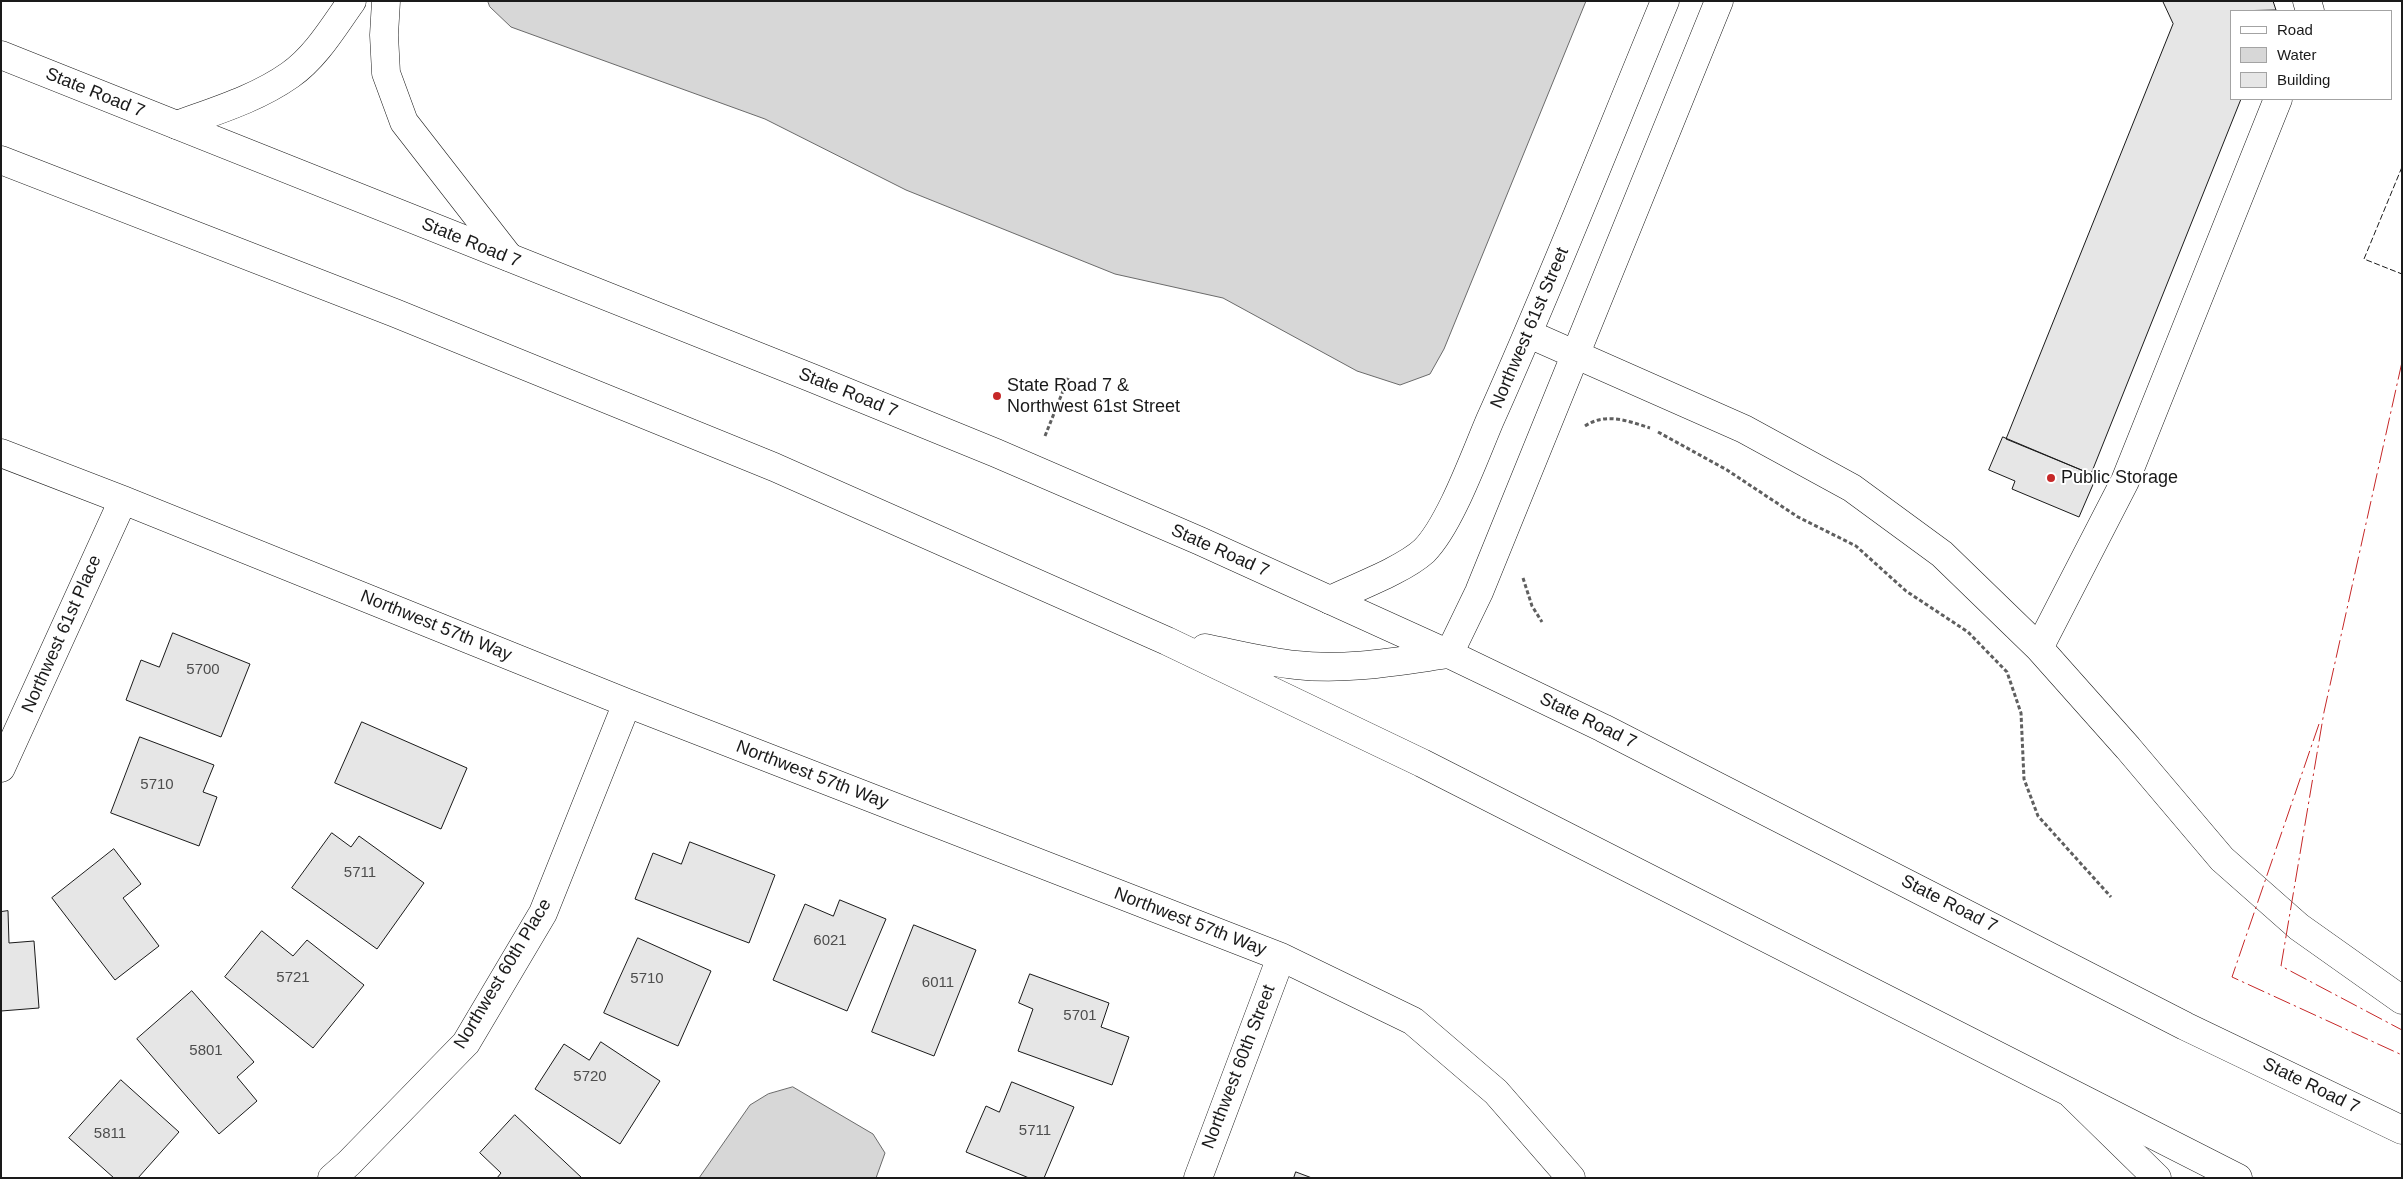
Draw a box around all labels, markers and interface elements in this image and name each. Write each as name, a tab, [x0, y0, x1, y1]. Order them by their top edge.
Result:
legend	[2230, 10, 2393, 100]
text: Road	[2277, 21, 2313, 38]
text: Water	[2277, 46, 2316, 63]
street label: State Road 7	[42, 63, 148, 123]
text: Building	[2277, 71, 2330, 88]
street label: State Road 7	[418, 213, 524, 273]
street label: Northwest 61st Street	[1486, 244, 1574, 412]
street label: State Road 7	[795, 363, 901, 423]
place label: State Road 7 & Northwest 61st Street	[1007, 375, 1180, 418]
marker: State Road 7 & Northwest 61st Street	[991, 390, 1003, 402]
place label: Public Storage	[2061, 467, 2178, 489]
marker: Public Storage	[2045, 472, 2057, 484]
street label: State Road 7	[1168, 520, 1272, 582]
street label: Northwest 61st Place	[18, 552, 106, 716]
street label: Northwest 57th Way	[357, 586, 515, 666]
house number: 5700	[186, 661, 220, 679]
street label: State Road 7	[1536, 688, 1640, 754]
street label: Northwest 57th Way	[733, 736, 891, 814]
house number: 5710	[140, 776, 174, 794]
house number: 5711	[344, 864, 376, 882]
street label: State Road 7	[1897, 871, 2001, 937]
street label: Northwest 57th Way	[1111, 883, 1269, 961]
street label: Northwest 60th Place	[450, 895, 556, 1053]
house number: 6021	[813, 932, 847, 950]
house number: 5721	[276, 969, 310, 987]
house number: 5710	[630, 970, 664, 988]
house number: 6011	[922, 974, 954, 992]
street label: Northwest 60th Street	[1198, 982, 1280, 1152]
house number: 5701	[1063, 1007, 1097, 1025]
house number: 5801	[189, 1042, 223, 1060]
street label: State Road 7	[2259, 1053, 2363, 1119]
house number: 5720	[573, 1068, 607, 1086]
house number: 5711	[1019, 1122, 1051, 1140]
house number: 5811	[94, 1125, 126, 1143]

